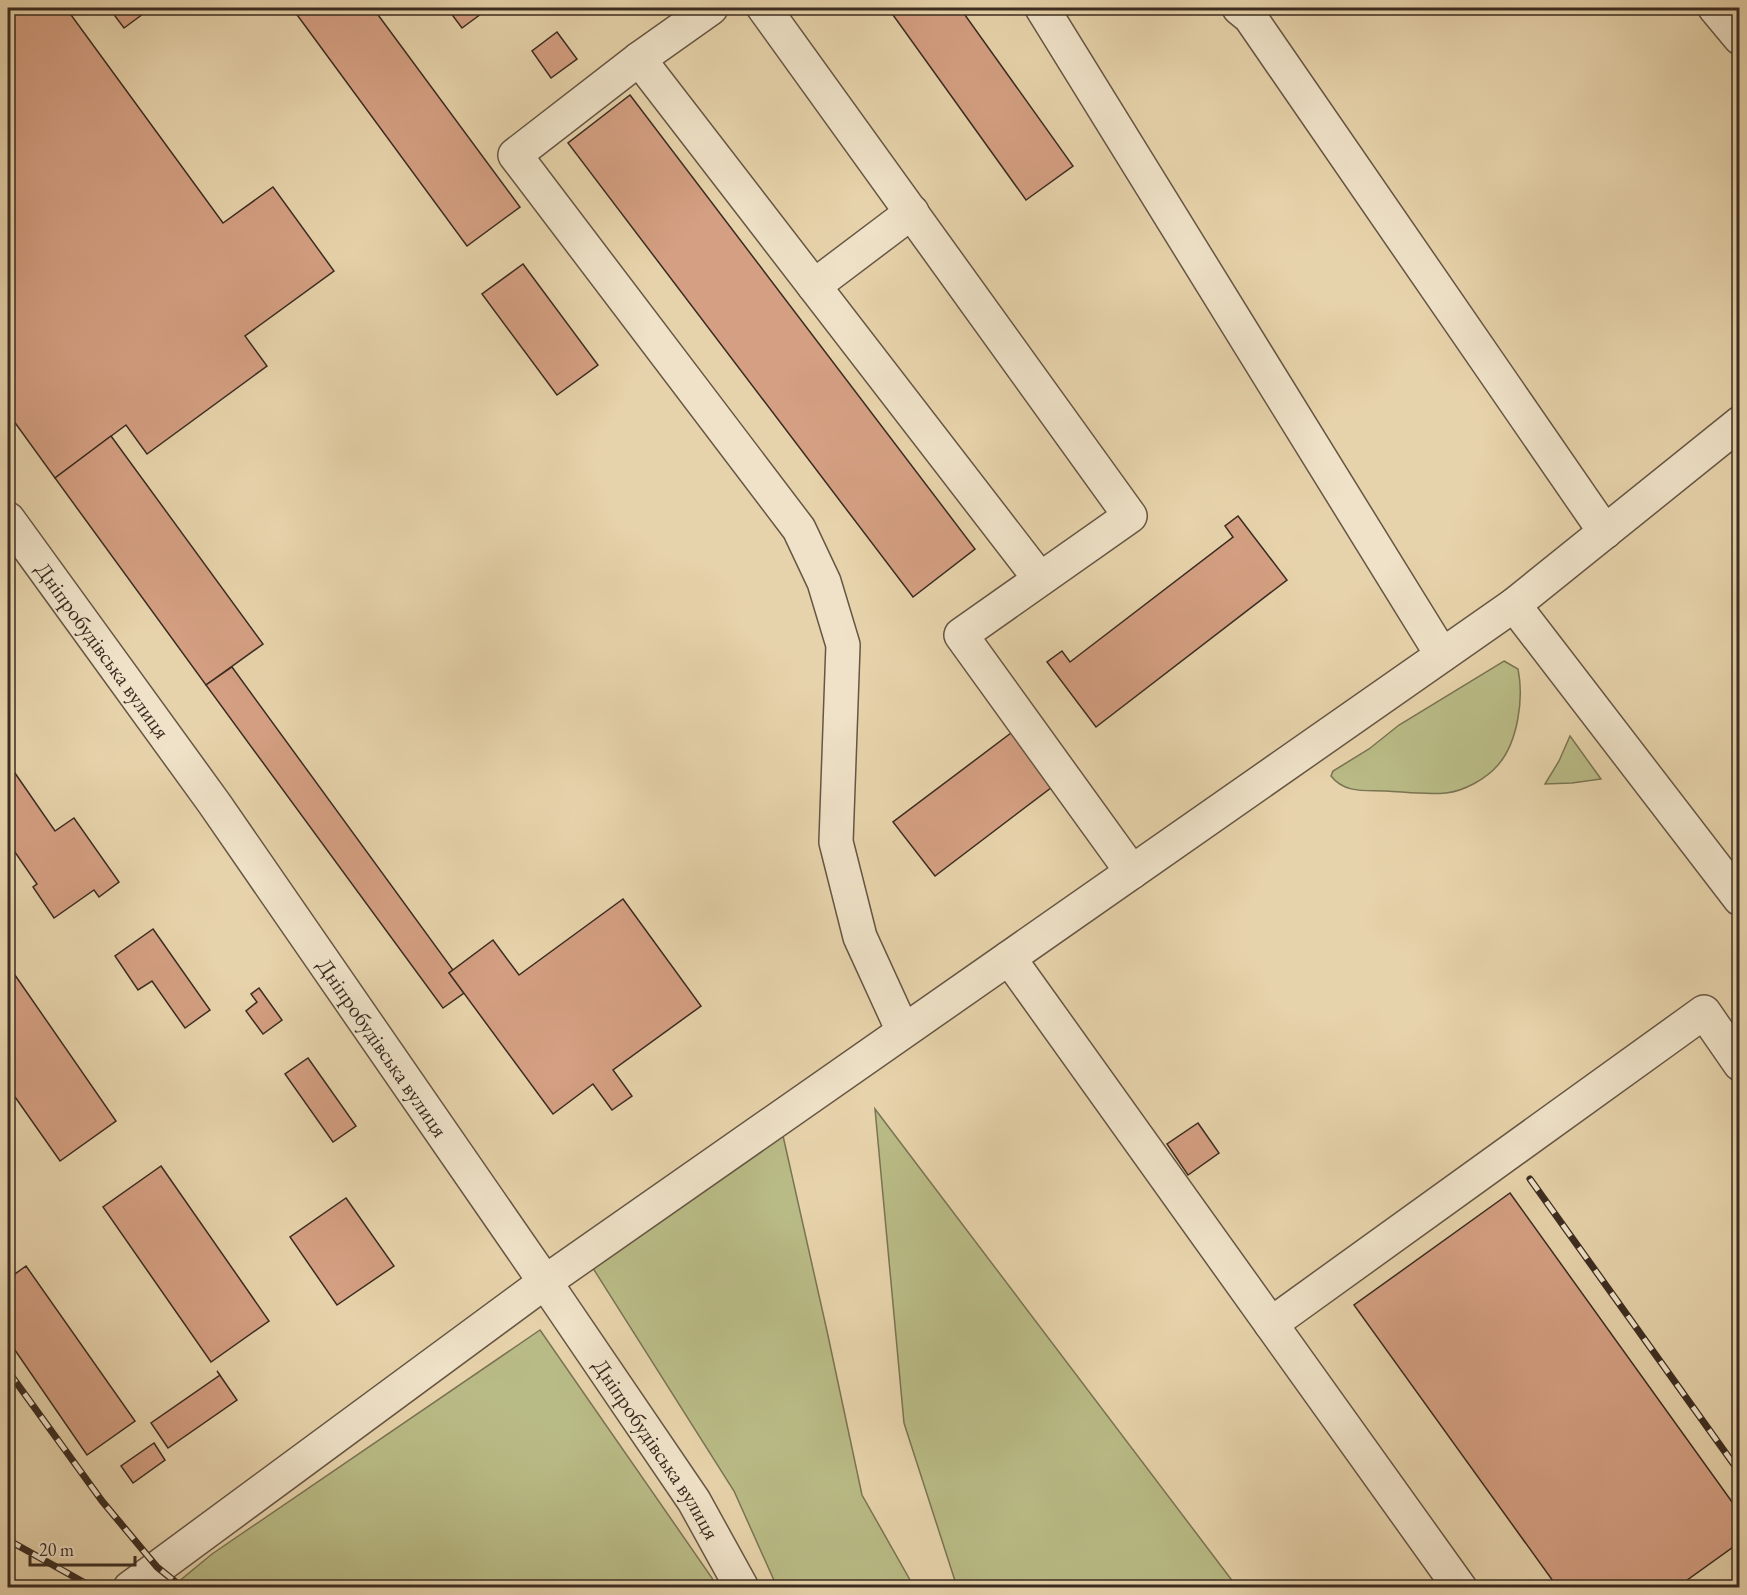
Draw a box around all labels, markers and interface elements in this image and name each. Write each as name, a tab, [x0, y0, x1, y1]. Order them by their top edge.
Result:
street label: Дніпробудівська вулиця	[29, 556, 177, 744]
street label: Дніпробудівська вулиця	[311, 952, 455, 1143]
street label: Дніпробудівська вулиця	[587, 1353, 727, 1545]
scale bar	[30, 1529, 135, 1567]
text: 20 m	[39, 1538, 74, 1561]

